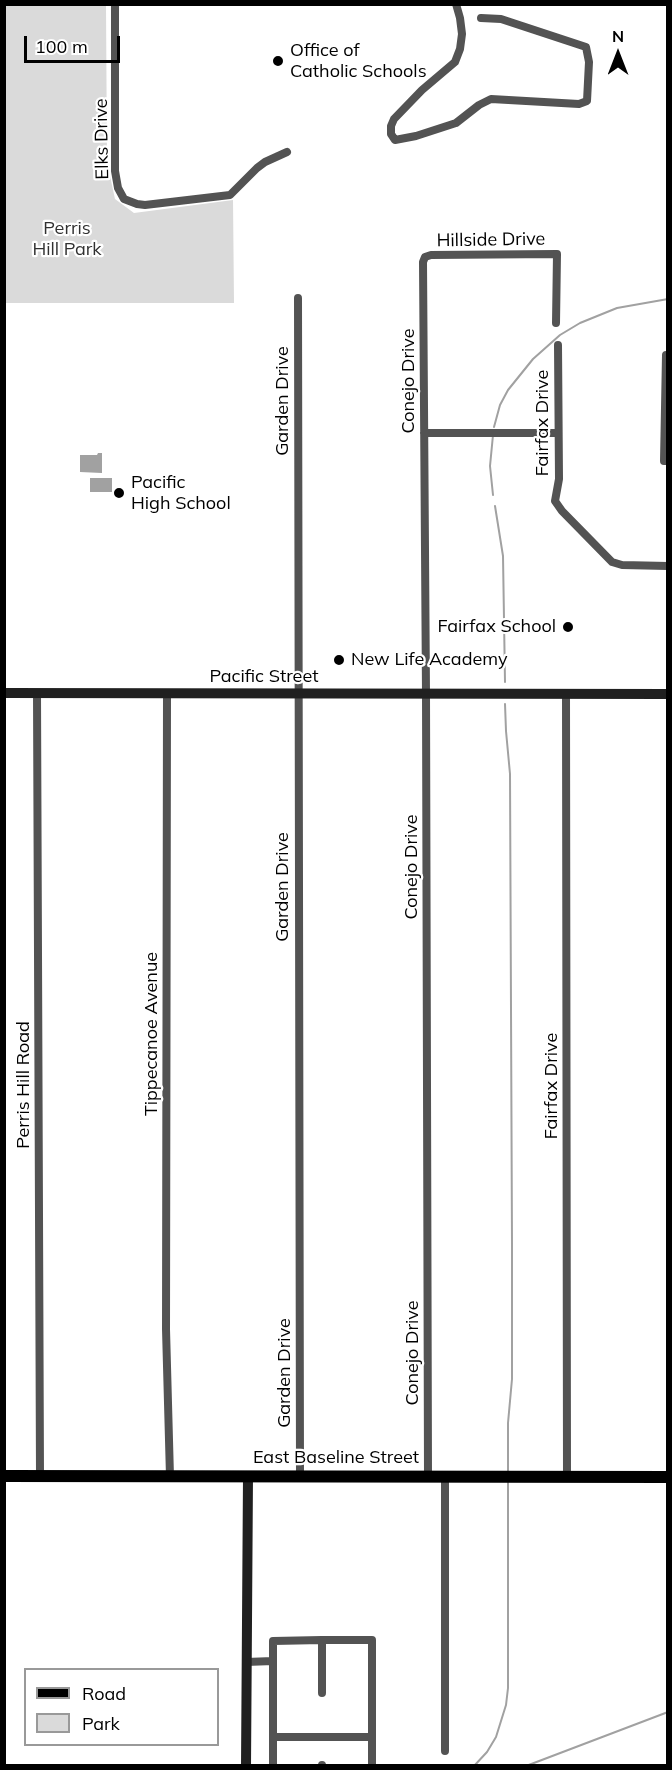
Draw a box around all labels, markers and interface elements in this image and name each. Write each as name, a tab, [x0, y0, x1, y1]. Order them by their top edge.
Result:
scale bar	[27, 24, 123, 62]
north arrow	[588, 24, 648, 84]
text: N	[612, 26, 624, 46]
text: 100 m	[35, 35, 88, 58]
place label: Office of Catholic Schools	[290, 40, 427, 82]
marker: Office of Catholic Schools	[271, 54, 285, 68]
street label: Elks Drive	[90, 98, 114, 180]
park label: Perris Hill Park	[32, 218, 102, 260]
street label: Hillside Drive	[437, 228, 545, 252]
street label: Conejo Drive	[398, 328, 420, 434]
street label: Garden Drive	[272, 346, 294, 456]
street label: Fairfax Drive	[532, 370, 554, 476]
place label: Pacific High School	[131, 472, 231, 514]
marker: Pacific High School	[112, 486, 126, 500]
place label: Fairfax School	[438, 616, 556, 638]
marker: Fairfax School	[561, 620, 575, 634]
place label: New Life Academy	[351, 649, 508, 671]
marker: New Life Academy	[332, 653, 346, 667]
street label: Pacific Street	[210, 666, 318, 688]
street label: Conejo Drive	[401, 814, 423, 920]
street label: Garden Drive	[272, 832, 294, 942]
street label: Tippecanoe Avenue	[141, 952, 163, 1116]
street label: Perris Hill Road	[13, 1021, 35, 1149]
street label: Fairfax Drive	[541, 1033, 563, 1139]
street label: Conejo Drive	[402, 1300, 424, 1406]
street label: Garden Drive	[274, 1318, 296, 1428]
street label: East Baseline Street	[253, 1447, 419, 1469]
legend	[24, 1668, 219, 1746]
text: Road	[82, 1682, 126, 1705]
text: Park	[82, 1712, 120, 1735]

